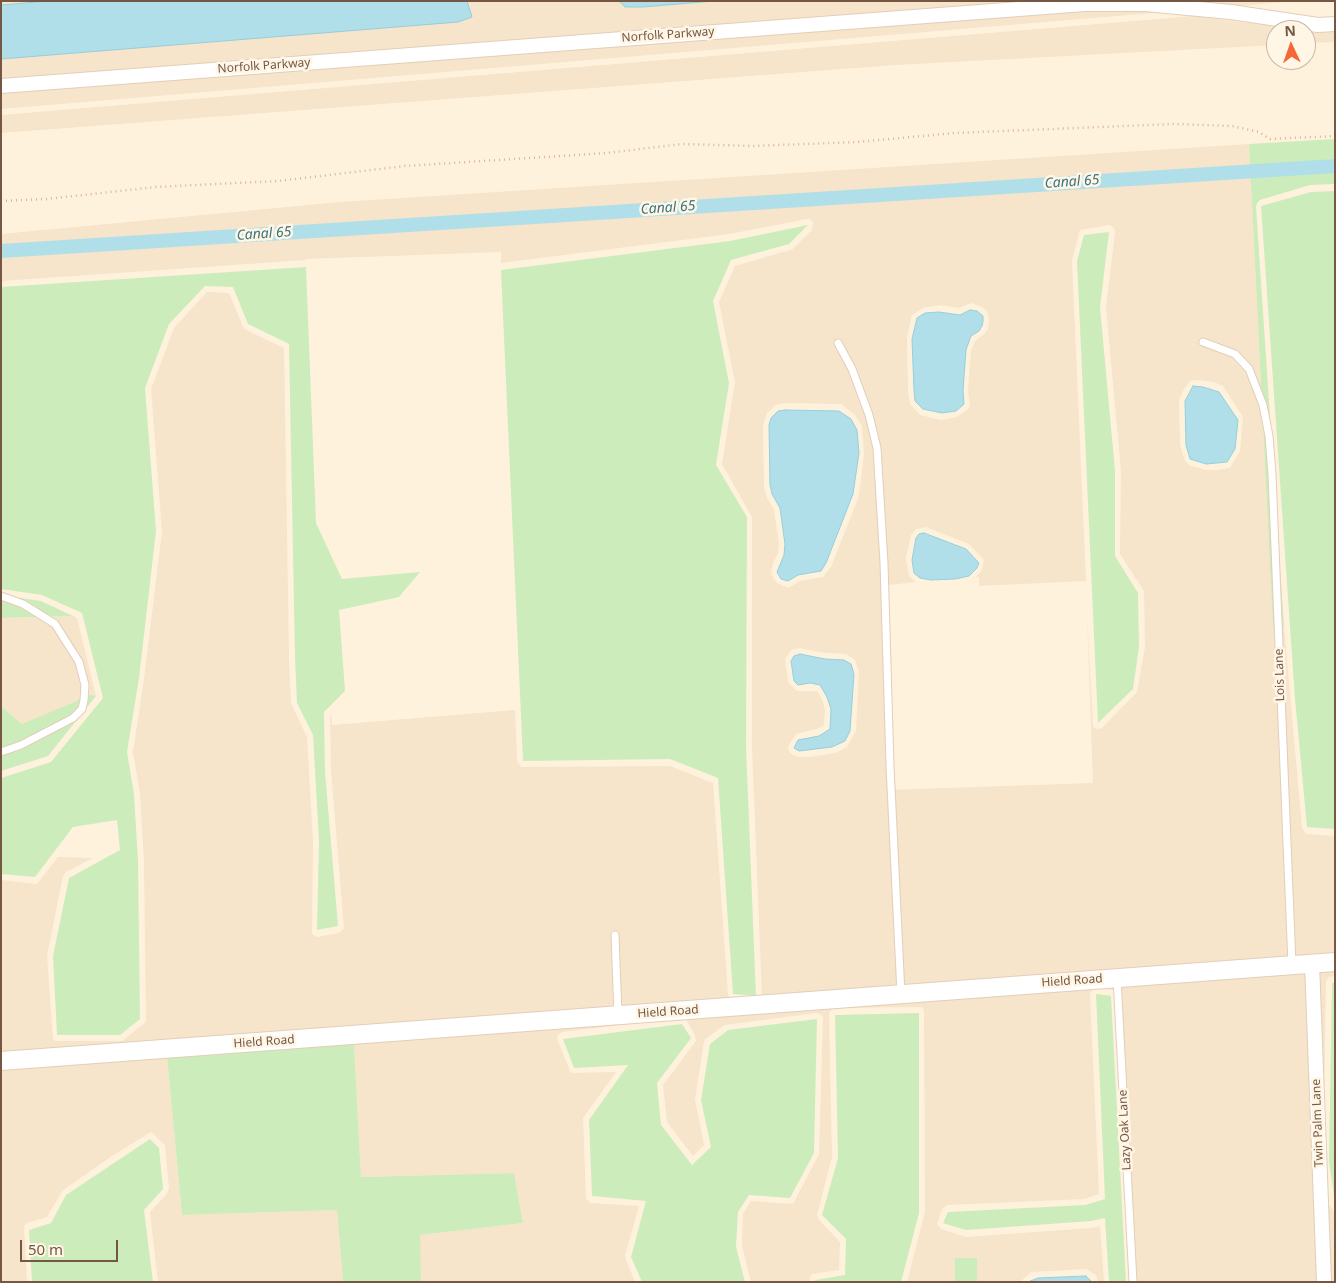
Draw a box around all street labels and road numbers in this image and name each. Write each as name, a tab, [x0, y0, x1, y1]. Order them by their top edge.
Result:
street label: Norfolk Parkway	[621, 25, 715, 45]
street label: Norfolk Parkway	[217, 56, 311, 76]
street label: Lois Lane	[1272, 648, 1288, 702]
street label: Hield Road	[1041, 972, 1103, 990]
street label: Hield Road	[637, 1003, 699, 1021]
street label: Hield Road	[233, 1033, 295, 1051]
street label: Twin Palm Lane	[1309, 1079, 1327, 1167]
street label: Lazy Oak Lane	[1116, 1089, 1134, 1171]

